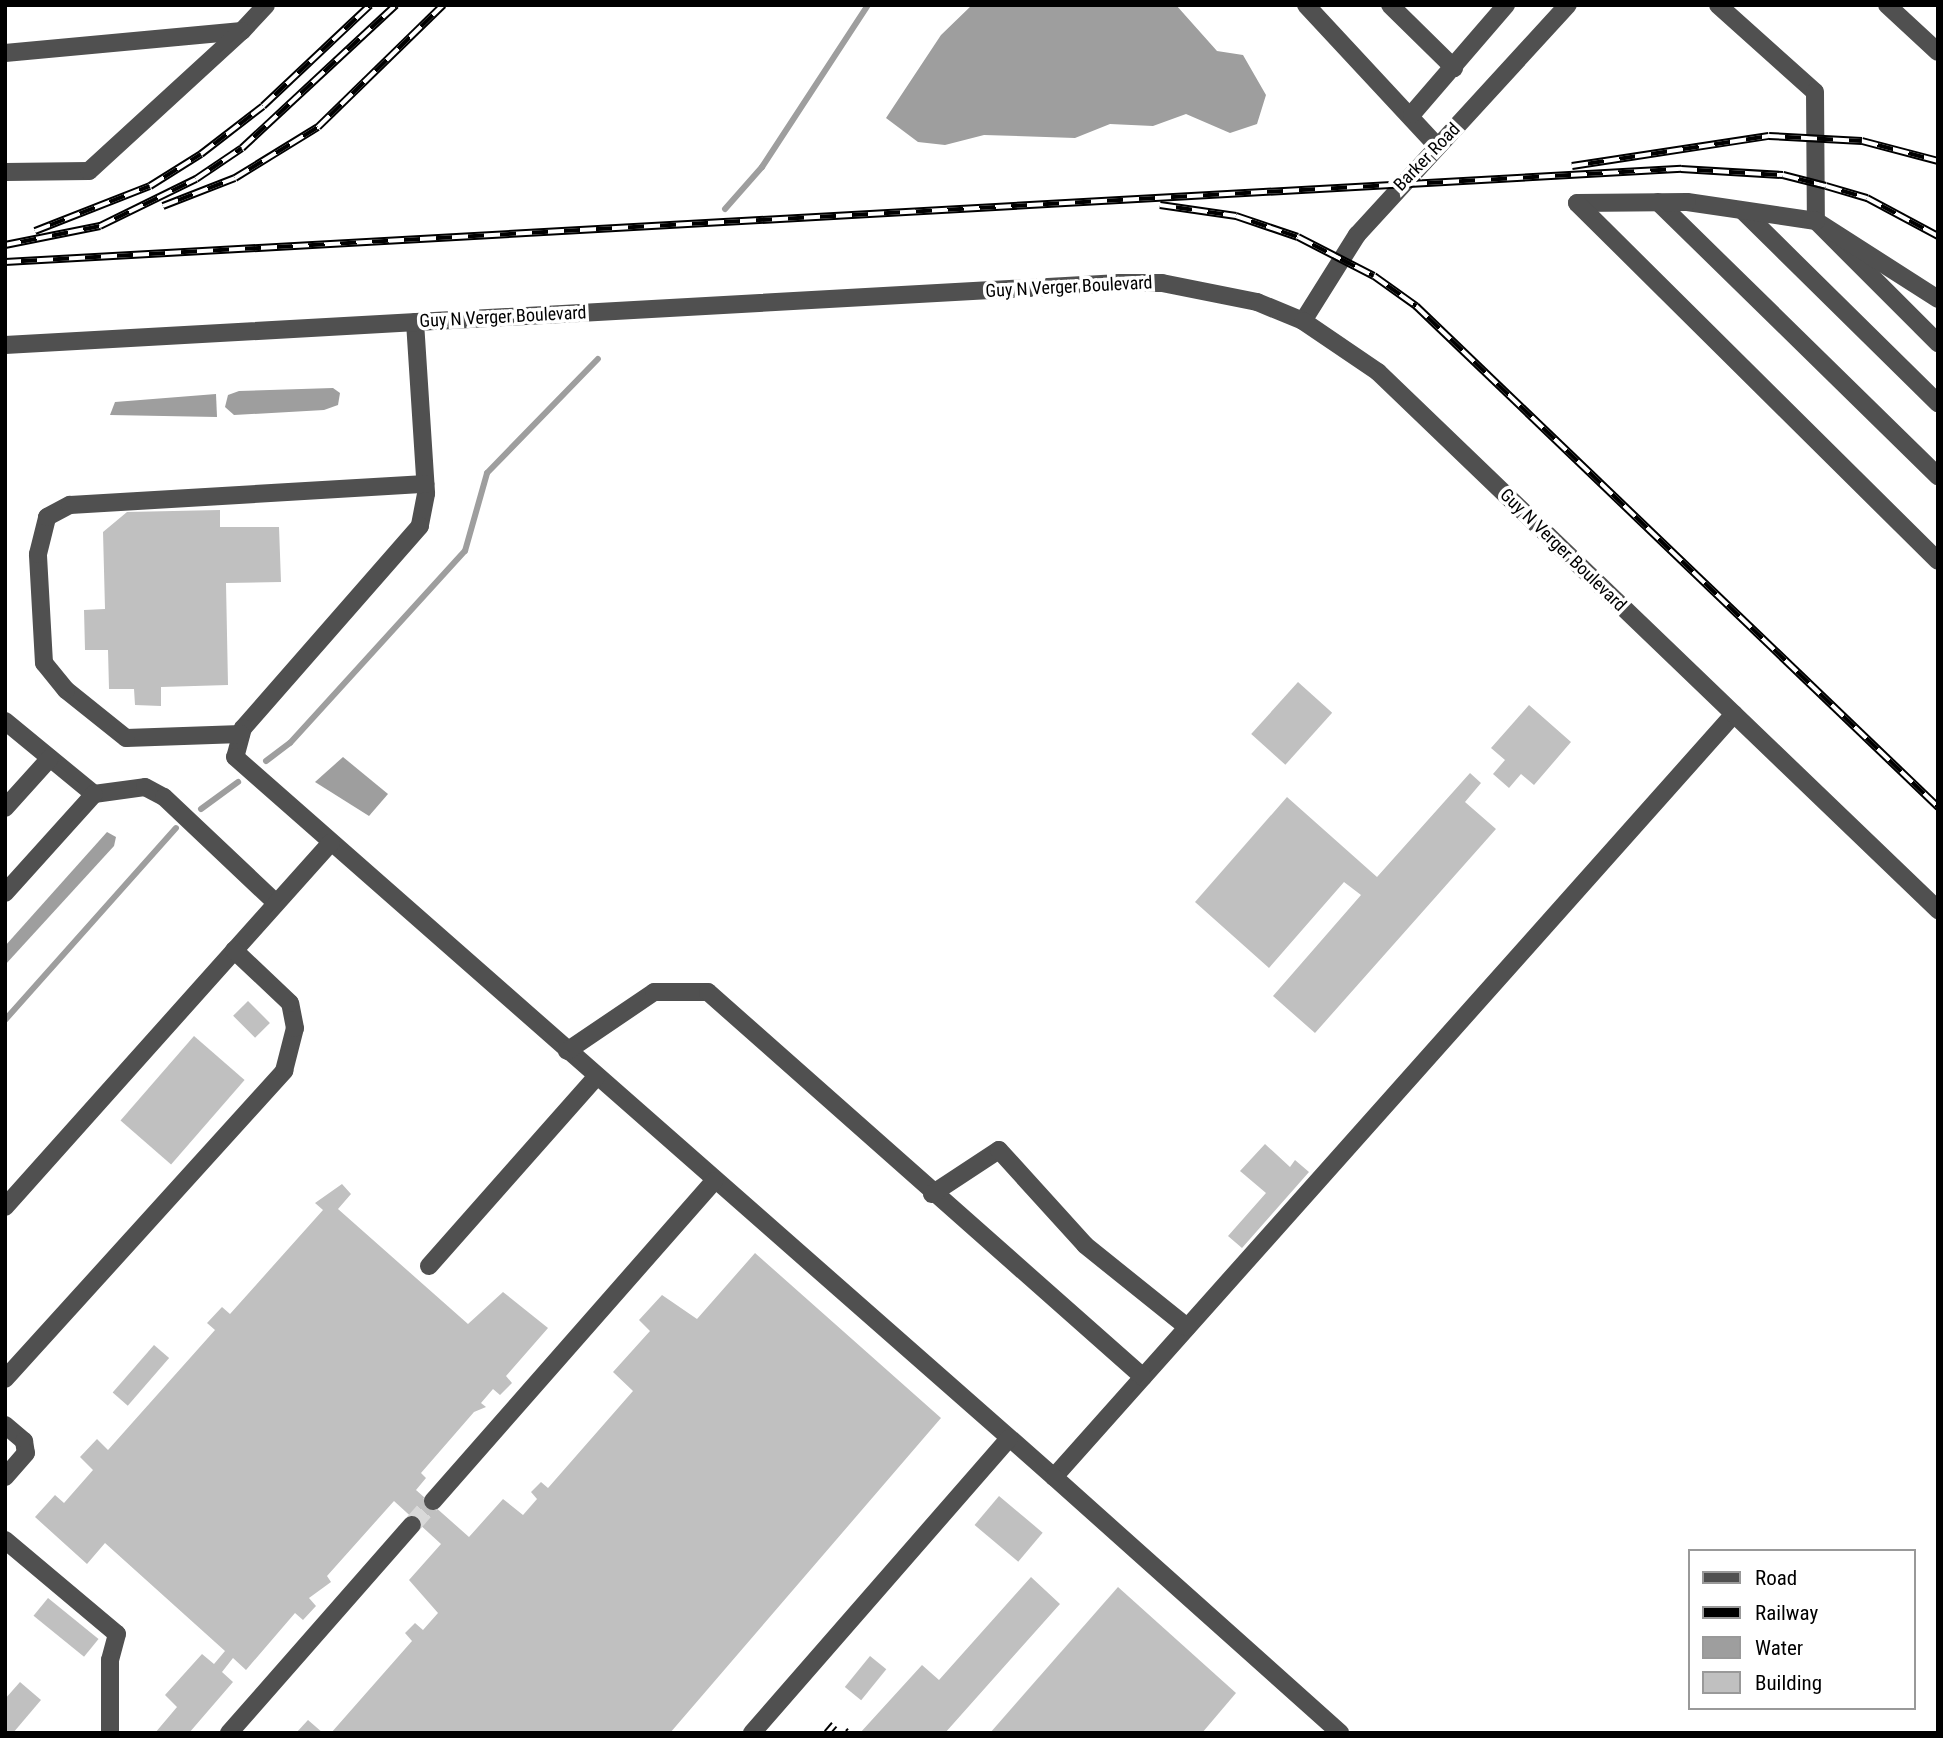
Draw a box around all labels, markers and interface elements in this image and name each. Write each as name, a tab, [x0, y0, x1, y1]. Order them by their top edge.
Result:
street label: Barker Road	[1389, 119, 1465, 195]
street label: Guy N Verger Boulevard	[985, 272, 1153, 302]
street label: Guy N Verger Boulevard	[419, 302, 587, 332]
street label: Guy N Verger Boulevard	[1495, 484, 1631, 616]
legend	[1688, 1549, 1915, 1710]
text: Road	[1755, 1566, 1797, 1590]
text: Railway	[1755, 1601, 1818, 1625]
text: Water	[1755, 1636, 1803, 1660]
text: Building	[1755, 1671, 1822, 1695]

